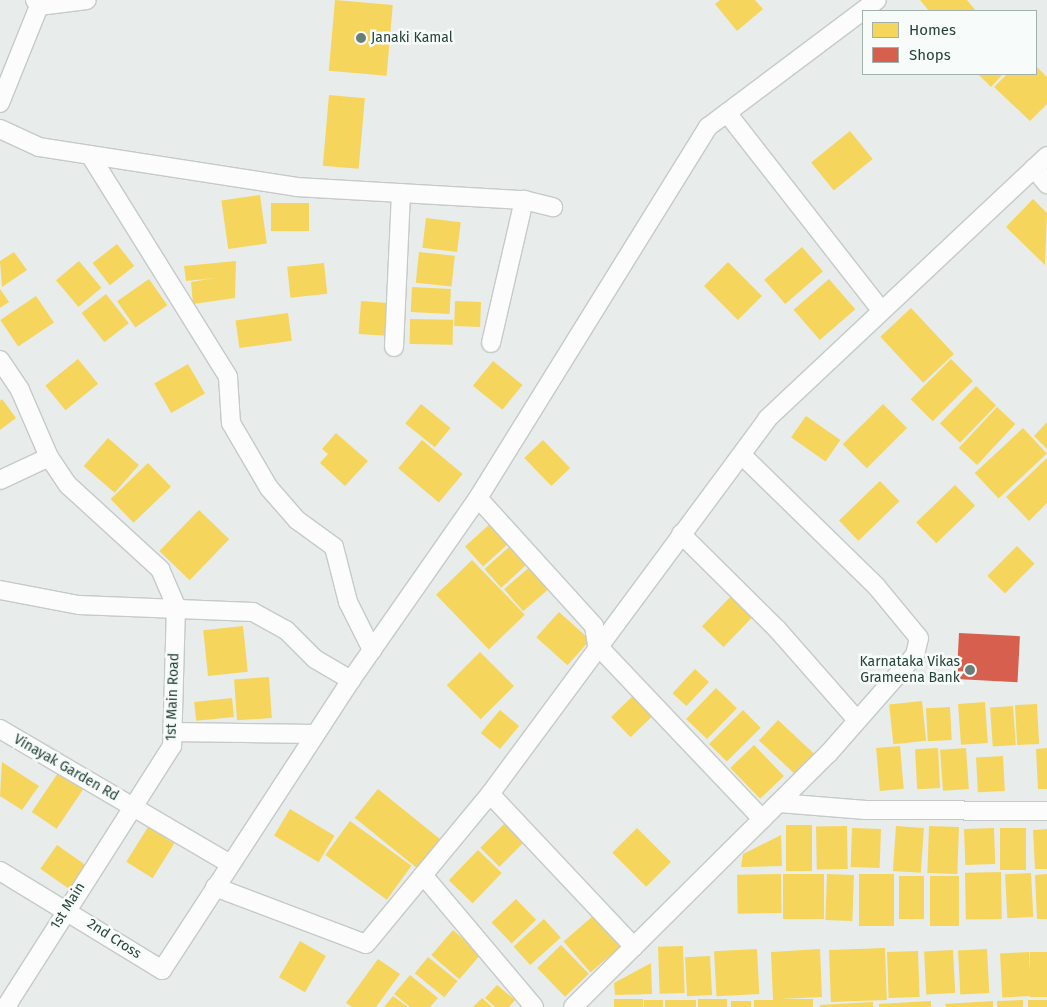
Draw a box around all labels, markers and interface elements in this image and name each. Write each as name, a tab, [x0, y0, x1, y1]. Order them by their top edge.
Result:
legend	[862, 10, 1037, 75]
text: Homes	[909, 21, 956, 39]
place label: Janaki Kamal	[371, 30, 453, 46]
marker: Janaki Kamal	[355, 32, 367, 44]
text: Shops	[909, 46, 951, 64]
street label: 1st Main Road	[163, 653, 183, 741]
place label: Karnataka Vikas Grameena Bank	[859, 654, 960, 686]
marker: Karnataka Vikas Grameena Bank	[964, 664, 976, 676]
street label: Vinayak Garden Rd	[10, 731, 122, 805]
street label: 1st Main	[47, 879, 89, 933]
street label: 2nd Cross	[84, 915, 144, 963]

